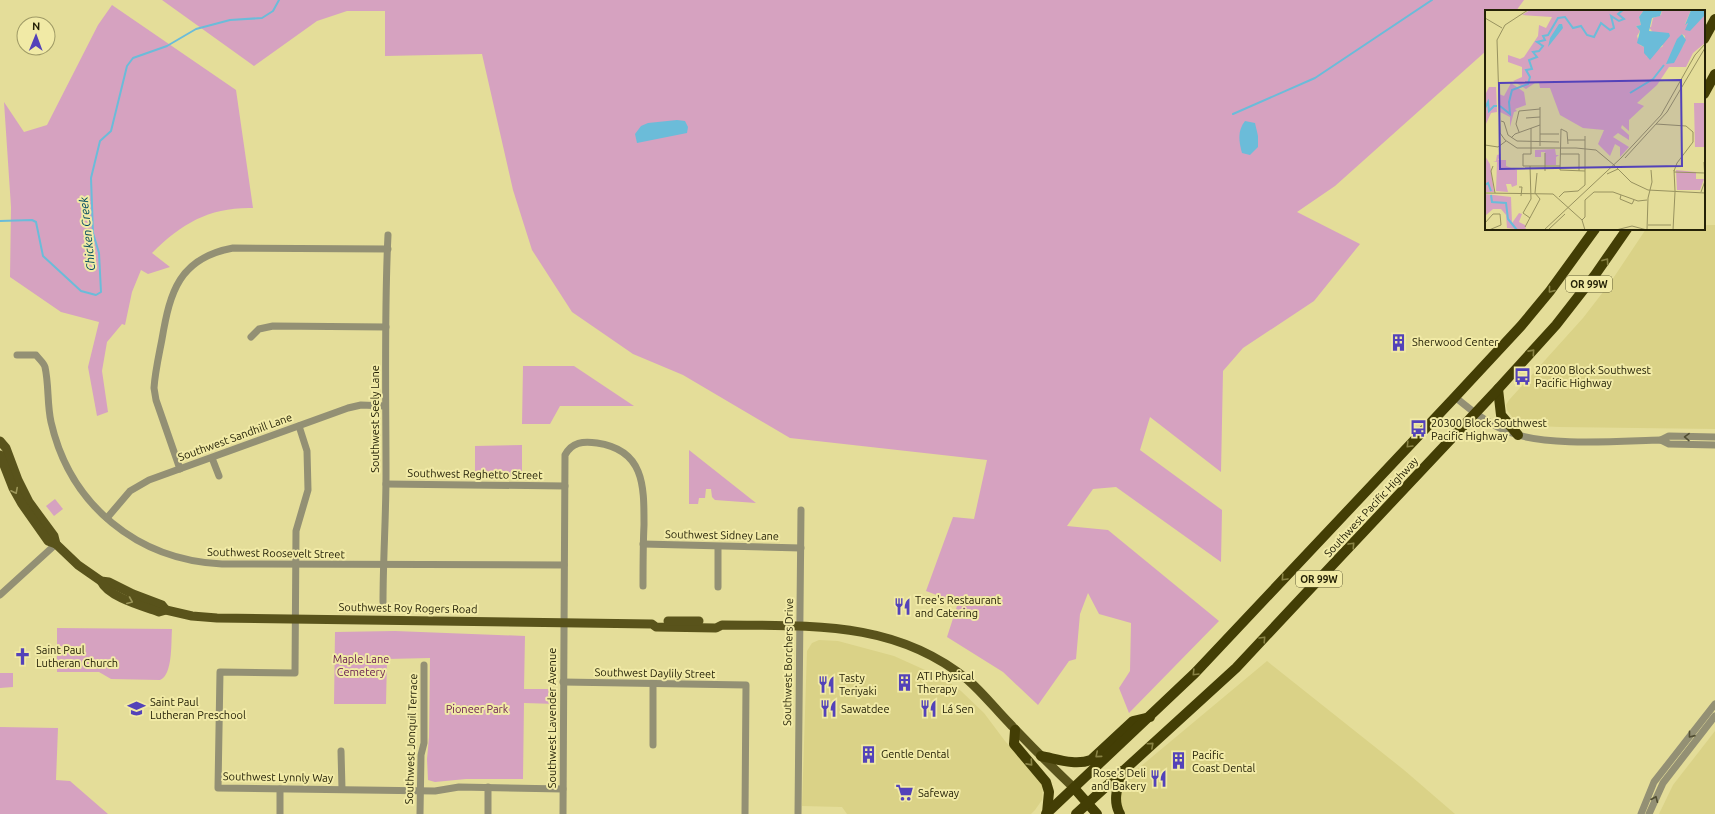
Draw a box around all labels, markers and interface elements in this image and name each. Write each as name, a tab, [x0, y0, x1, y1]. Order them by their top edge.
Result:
inset map	[1485, 10, 1705, 230]
north arrow	[16, 16, 56, 56]
text: N	[32, 20, 40, 32]
water label: Chicken Creek	[77, 195, 97, 272]
one-way arrow	[1601, 258, 1608, 265]
road number: OR 99W	[1566, 276, 1612, 292]
one-way arrow	[1549, 285, 1556, 292]
building icon: Sherwood Center	[1389, 332, 1409, 352]
place label: Sherwood Center	[1412, 336, 1499, 348]
one-way arrow	[1527, 349, 1535, 357]
place label: 20200 Block Southwest Pacific Highway	[1535, 364, 1651, 389]
street label: Southwest Seely Lane	[369, 365, 381, 473]
bus stop icon: 20200 Block Southwest Pacific Highway	[1512, 366, 1532, 386]
street label: Southwest Sandhill Lane	[176, 411, 294, 463]
place label: 20300 Block Southwest Pacific Highway	[1431, 417, 1547, 442]
bus stop icon: 20300 Block Southwest Pacific Highway	[1408, 419, 1428, 439]
one-way arrow	[1684, 433, 1690, 441]
one-way arrow	[1406, 440, 1414, 448]
street label: Southwest Pacific Highway	[1322, 454, 1421, 559]
street label: Southwest Reghetto Street	[407, 467, 543, 481]
one-way arrow	[10, 487, 18, 494]
street label: Southwest Sidney Lane	[665, 528, 779, 542]
one-way arrow	[1347, 542, 1355, 550]
street label: Southwest Roosevelt Street	[207, 546, 346, 560]
road number: OR 99W	[1296, 571, 1342, 587]
one-way arrow	[1282, 574, 1289, 581]
place label: Tree's Restaurant and Catering	[915, 594, 1002, 619]
one-way arrow	[126, 596, 134, 604]
restaurant icon: Tree's Restaurant and Catering	[892, 596, 912, 616]
street label: Southwest Borchers Drive	[781, 598, 795, 726]
street label: Southwest Roy Rogers Road	[338, 601, 478, 615]
one-way arrow	[1258, 636, 1266, 644]
place label: Saint Paul Lutheran Church	[36, 644, 118, 669]
church icon: Saint Paul Lutheran Church	[13, 646, 33, 666]
street label: Southwest Lavender Avenue	[546, 648, 558, 788]
park label: Maple Lane Cemetery	[333, 653, 389, 678]
street label: Southwest Daylily Street	[594, 666, 716, 680]
one-way arrow	[1192, 668, 1200, 676]
place label: ATI Physical Therapy	[917, 670, 974, 695]
place label: Tasty Teriyaki	[839, 672, 877, 697]
building icon: ATI Physical Therapy	[894, 672, 914, 692]
street label: Southwest Jonquil Terrace	[403, 673, 419, 805]
restaurant icon: Tasty Teriyaki	[816, 674, 836, 694]
place label: Saint Paul Lutheran Preschool	[150, 696, 246, 721]
school or university icon: Saint Paul Lutheran Preschool	[127, 698, 147, 718]
restaurant icon: Sawatdee	[818, 699, 838, 719]
restaurant icon: Lá Sen	[919, 699, 939, 719]
park label: Pioneer Park	[446, 703, 509, 715]
place label: Sawatdee	[841, 703, 889, 715]
place label: Lá Sen	[942, 703, 974, 715]
one-way arrow	[1688, 730, 1695, 737]
one-way arrow	[1146, 743, 1153, 750]
building icon: Gentle Dental	[858, 744, 878, 764]
place label: Gentle Dental	[881, 748, 950, 760]
place label: Pacific Coast Dental	[1192, 749, 1256, 774]
one-way arrow	[1095, 750, 1102, 757]
building icon: Pacific Coast Dental	[1169, 751, 1189, 771]
one-way arrow	[1026, 758, 1033, 765]
place label: Rose's Deli and Bakery	[1091, 767, 1147, 792]
restaurant icon: Rose's Deli and Bakery	[1149, 769, 1169, 789]
street label: Southwest Lynnly Way	[223, 770, 334, 784]
supermarket icon: Safeway	[895, 783, 915, 803]
place label: Safeway	[918, 787, 960, 799]
one-way arrow	[1650, 795, 1658, 803]

